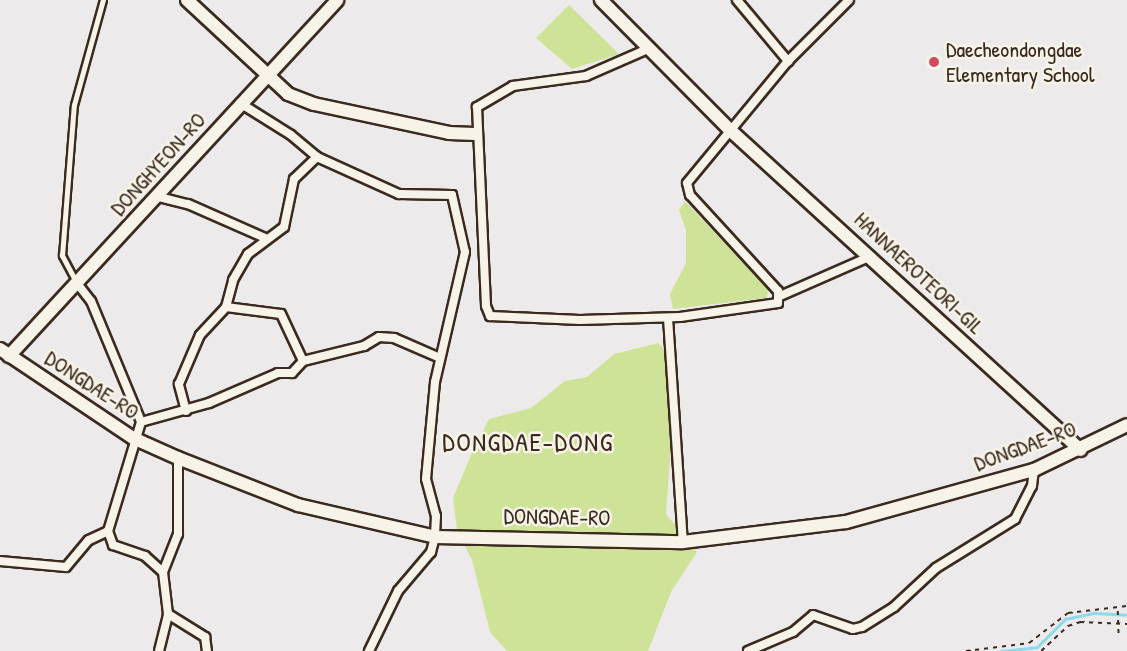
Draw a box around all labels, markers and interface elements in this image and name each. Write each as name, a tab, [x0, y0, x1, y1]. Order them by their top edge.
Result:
place label: Daecheondongdae Elementary School	[946, 36, 1094, 88]
marker: Daecheondongdae Elementary School	[927, 55, 941, 69]
street label: DONGHYEON-RO	[105, 107, 211, 221]
street label: HANNAEROTEORI-GIL	[849, 206, 989, 340]
street label: DONGDAE-RO	[40, 345, 144, 425]
street label: DONGDAE-RO	[970, 415, 1080, 477]
district label: DONGDAE-DONG	[442, 426, 614, 458]
street label: DONGDAE-RO	[503, 503, 611, 531]

